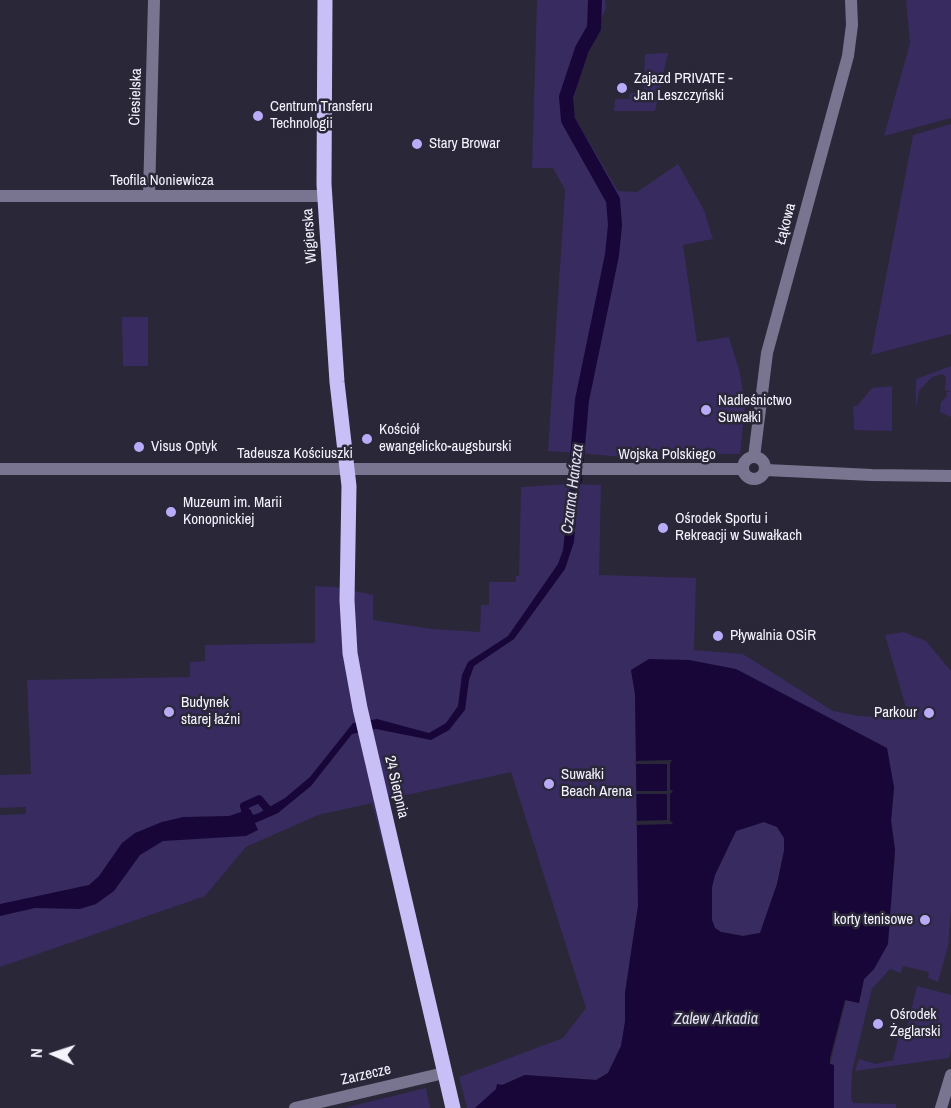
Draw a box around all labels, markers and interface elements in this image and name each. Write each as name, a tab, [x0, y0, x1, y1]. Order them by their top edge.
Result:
street label: Ciesielska	[126, 68, 146, 126]
place label: Zajazd PRIVATE - Jan Leszczyński	[634, 70, 733, 105]
marker: Zajazd PRIVATE - Jan Leszczyński	[615, 81, 629, 95]
place label: Centrum Transferu Technologii	[270, 98, 373, 133]
marker: Centrum Transferu Technologii	[251, 109, 265, 123]
place label: Stary Browar	[429, 135, 500, 153]
marker: Stary Browar	[410, 137, 424, 151]
street label: Teofila Noniewicza	[110, 172, 214, 190]
street label: Łąkowa	[772, 201, 800, 247]
street label: Wigierska	[299, 208, 321, 264]
place label: Nadleśnictwo Suwałki	[718, 392, 792, 427]
marker: Nadleśnictwo Suwałki	[699, 403, 713, 417]
place label: Kościół ewangelicko-augsburski	[379, 421, 512, 456]
marker: Kościół ewangelicko-augsburski	[360, 432, 374, 446]
place label: Visus Optyk	[151, 438, 217, 456]
marker: Visus Optyk	[132, 440, 146, 454]
water label: Czarna Hańcza	[558, 443, 588, 535]
street label: Tadeusza Kościuszki	[237, 445, 353, 463]
street label: Wojska Polskiego	[618, 446, 716, 464]
place label: Muzeum im. Marii Konopnickiej	[183, 494, 282, 529]
marker: Muzeum im. Marii Konopnickiej	[164, 505, 178, 519]
place label: Ośrodek Sportu i Rekreacji w Suwałkach	[675, 510, 802, 545]
marker: Ośrodek Sportu i Rekreacji w Suwałkach	[656, 521, 670, 535]
place label: Pływalnia OSiR	[730, 627, 816, 645]
marker: Pływalnia OSiR	[711, 629, 725, 643]
place label: Budynek starej łaźni	[181, 694, 240, 729]
place label: Parkour	[874, 704, 917, 722]
marker: Budynek starej łaźni	[162, 705, 176, 719]
marker: Parkour	[922, 706, 936, 720]
street label: 24 Sierpnia	[380, 754, 412, 820]
place label: Suwałki Beach Arena	[561, 766, 632, 801]
marker: Suwałki Beach Arena	[542, 777, 556, 791]
place label: korty tenisowe	[834, 911, 913, 929]
marker: korty tenisowe	[918, 913, 932, 927]
place label: Ośrodek Żeglarski	[890, 1006, 941, 1041]
water label: Zalew Arkadia	[674, 1010, 758, 1030]
marker: Ośrodek Żeglarski	[871, 1017, 885, 1031]
north arrow	[24, 1024, 84, 1084]
text: N	[25, 1048, 47, 1058]
street label: Zarzecze	[339, 1061, 393, 1089]

